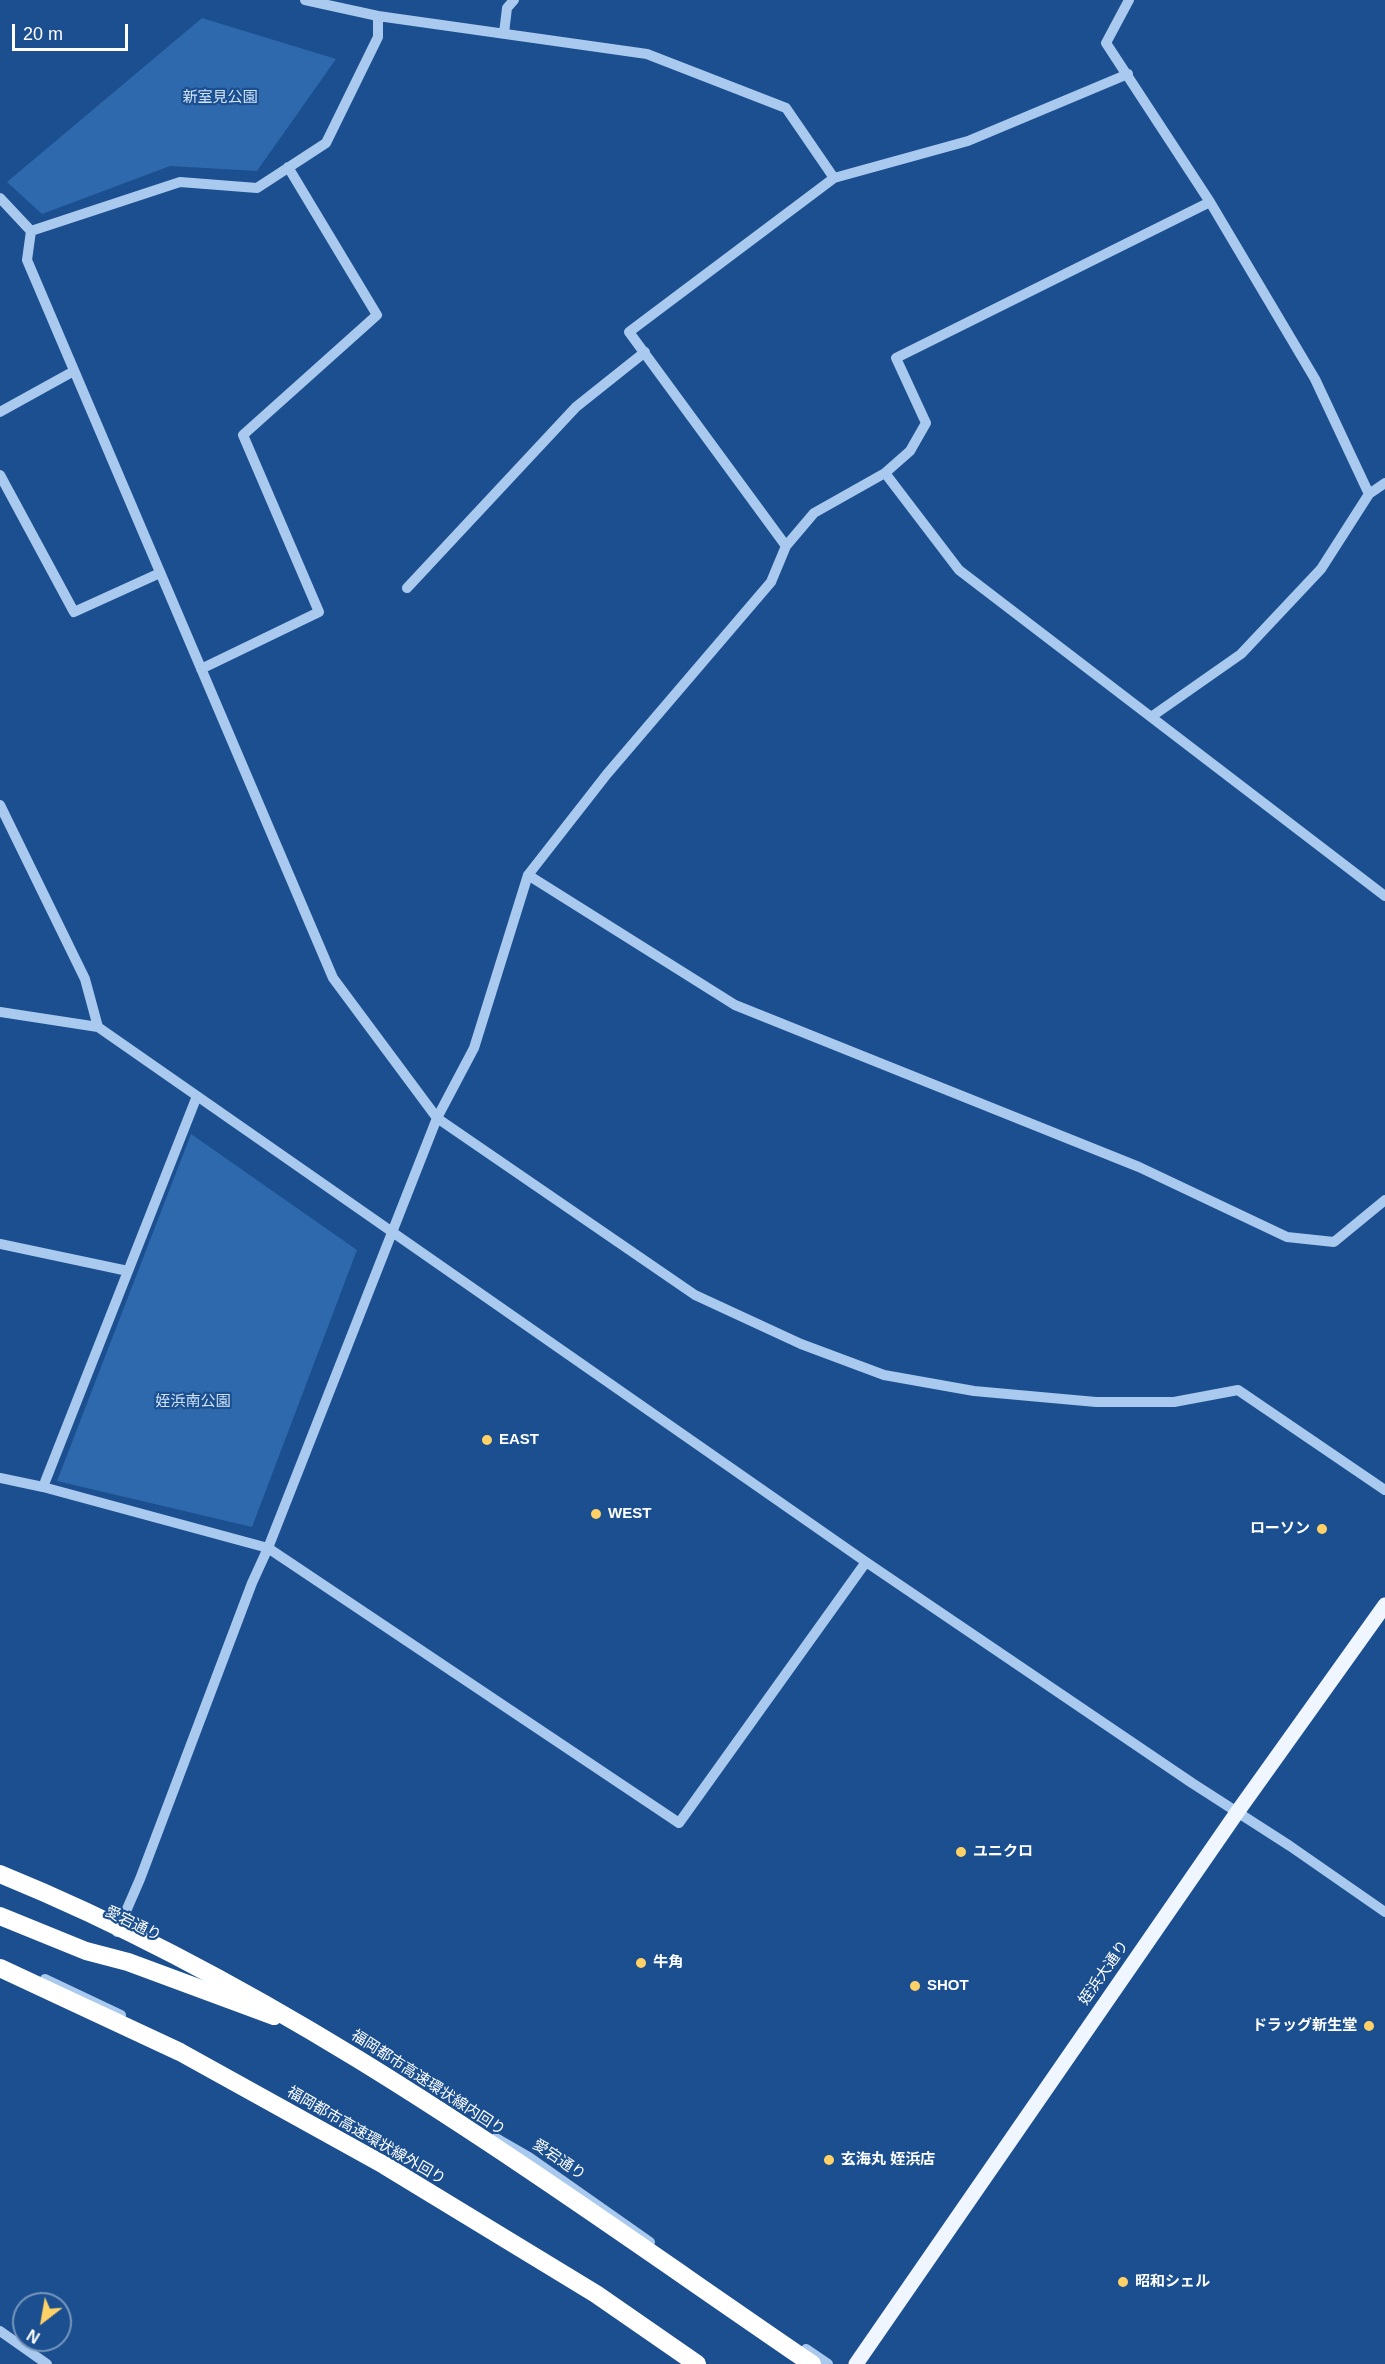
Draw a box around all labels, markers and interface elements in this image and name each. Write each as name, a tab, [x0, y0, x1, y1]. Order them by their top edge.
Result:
scale bar	[15, 12, 130, 50]
text: 20 m	[23, 24, 63, 44]
park label: 新室見公園	[183, 89, 257, 107]
park label: 姪浜南公園	[156, 1393, 230, 1411]
place label: EAST	[499, 1431, 539, 1449]
marker: EAST	[480, 1433, 494, 1447]
place label: WEST	[608, 1505, 651, 1523]
marker: WEST	[589, 1507, 603, 1521]
place label: ローソン	[1250, 1520, 1310, 1538]
marker: ローソン	[1315, 1522, 1329, 1536]
place label: ユニクロ	[973, 1843, 1033, 1861]
marker: ユニクロ	[954, 1845, 968, 1859]
street label: 愛宕通り	[102, 1903, 164, 1945]
street label: 姪浜大通り	[1075, 1937, 1133, 2009]
place label: 牛角	[653, 1954, 683, 1972]
marker: 牛角	[634, 1956, 648, 1970]
place label: SHOT	[927, 1977, 969, 1995]
marker: SHOT	[908, 1979, 922, 1993]
place label: ドラッグ新生堂	[1252, 2017, 1357, 2035]
marker: ドラッグ新生堂	[1362, 2019, 1376, 2033]
street label: 福岡都市高速環状線内回り	[348, 2026, 508, 2140]
street label: 福岡都市高速環状線外回り	[284, 2083, 448, 2189]
street label: 愛宕通り	[529, 2136, 589, 2184]
place label: 玄海丸 姪浜店	[841, 2151, 935, 2169]
marker: 玄海丸 姪浜店	[822, 2153, 836, 2167]
place label: 昭和シェル	[1135, 2273, 1210, 2291]
marker: 昭和シェル	[1116, 2275, 1130, 2289]
north arrow	[12, 2292, 72, 2352]
text: N	[24, 2326, 43, 2346]

